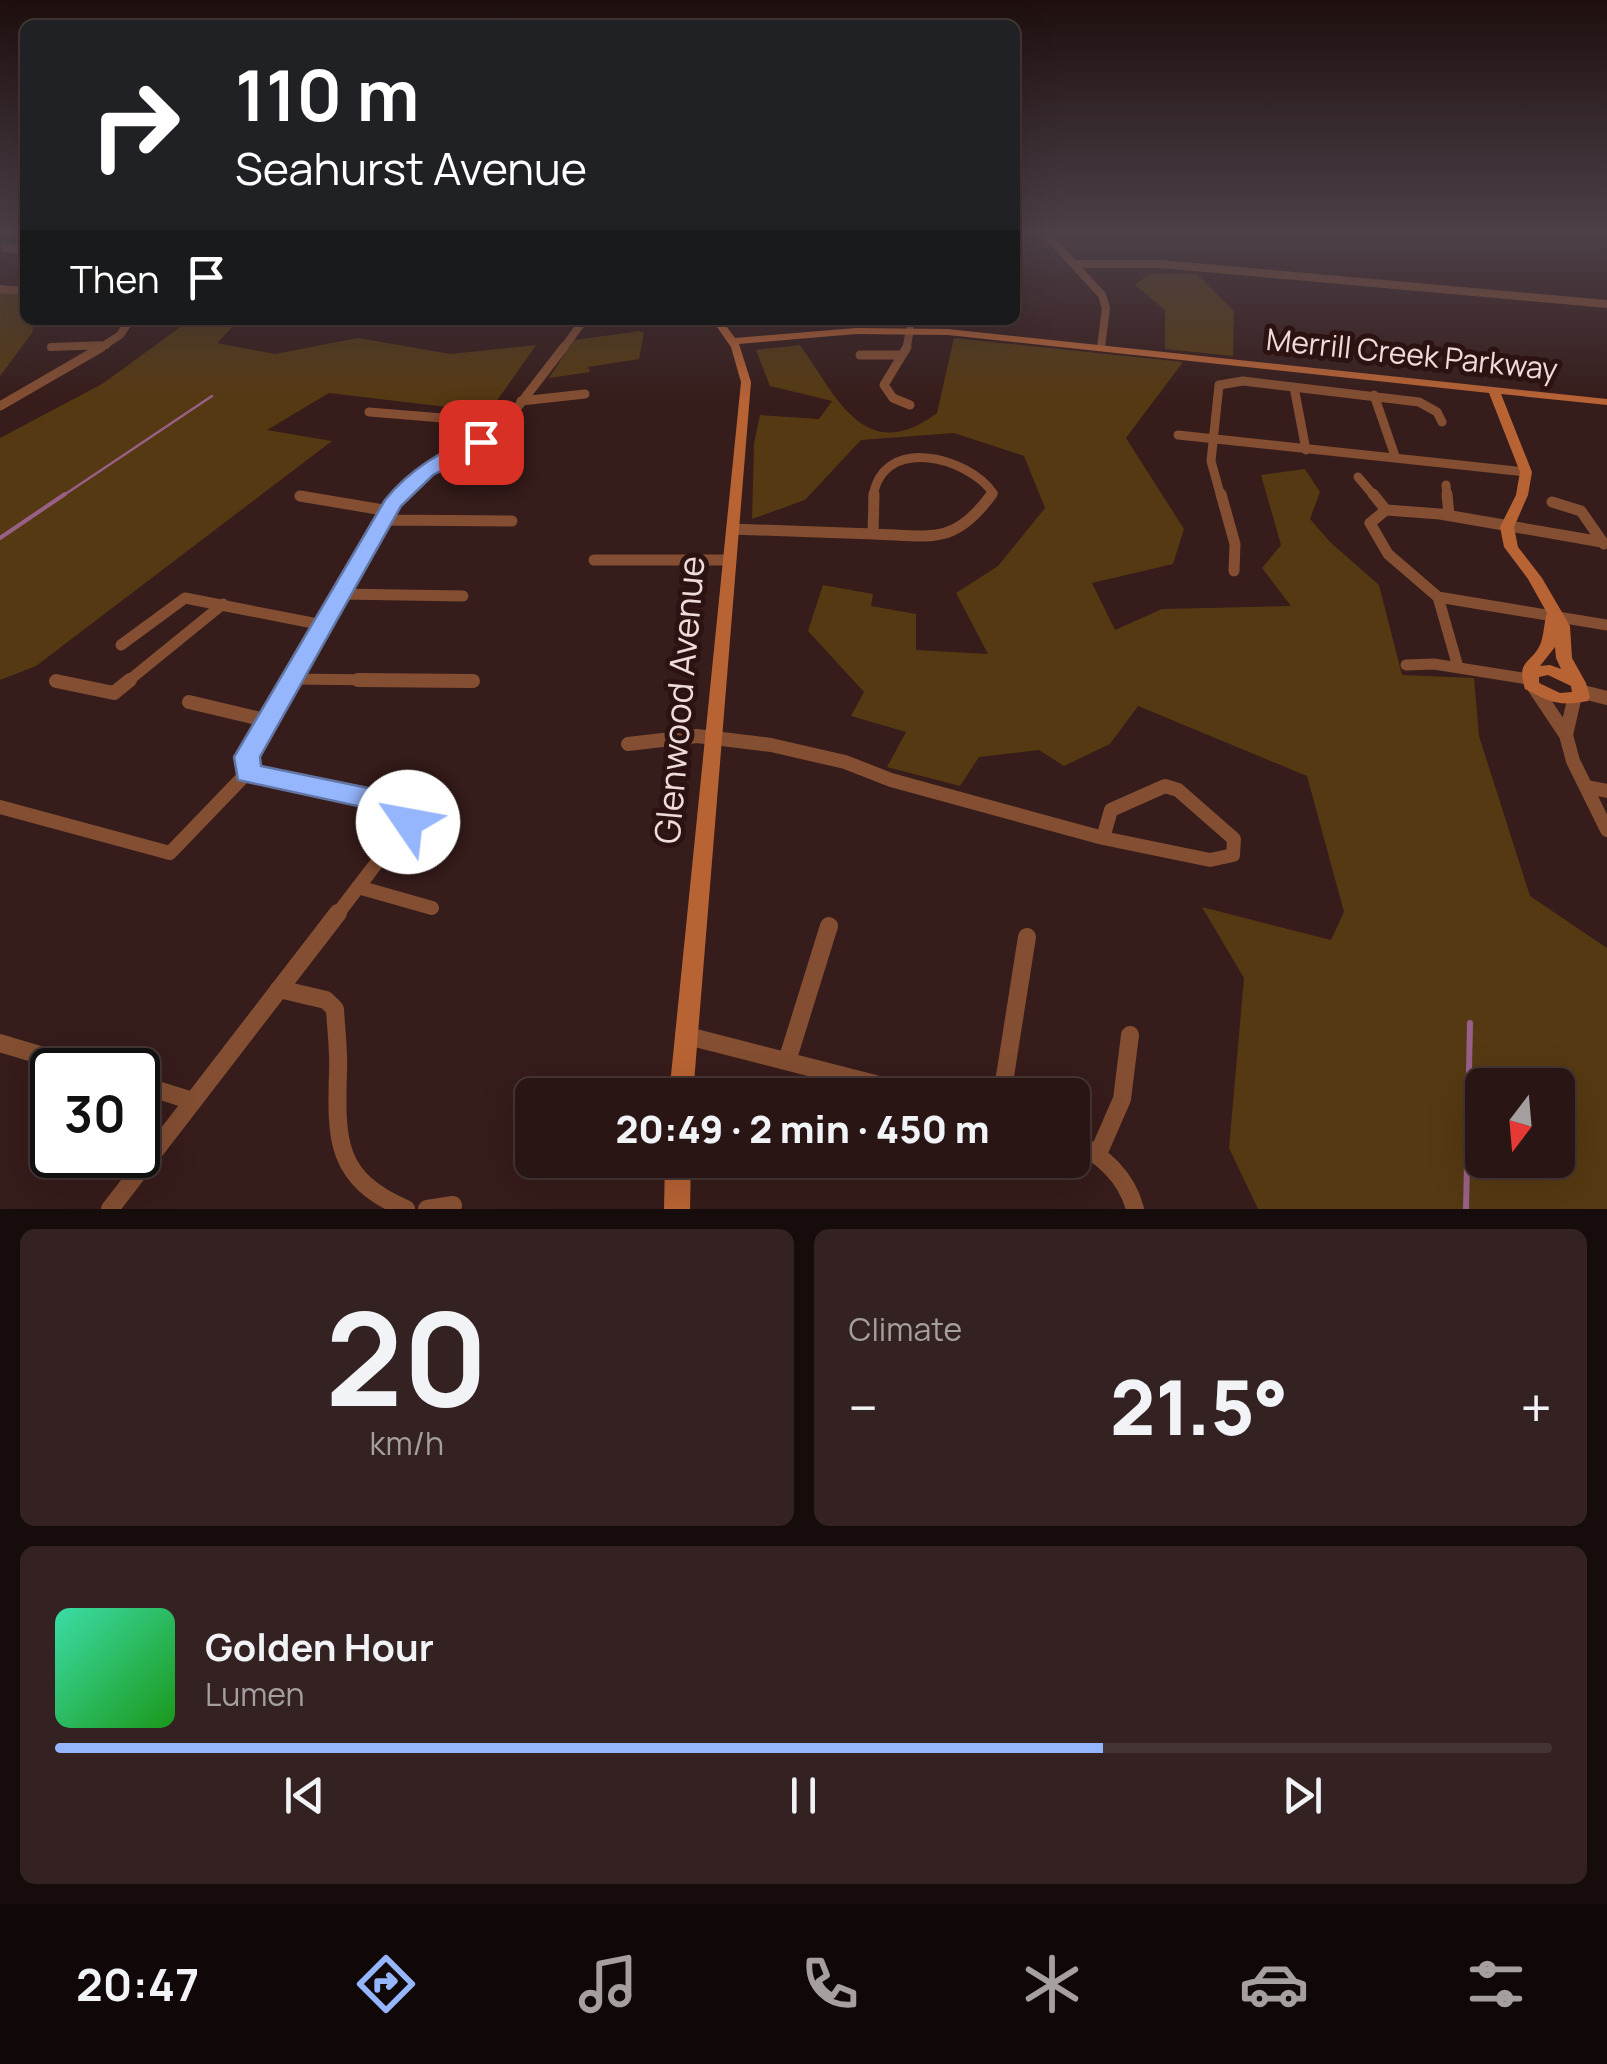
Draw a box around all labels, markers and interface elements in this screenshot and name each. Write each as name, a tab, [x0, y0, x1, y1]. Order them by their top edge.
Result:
text: 110 m	[235, 46, 419, 142]
icon: right	[70, 60, 200, 190]
text: Seahurst Avenue	[235, 137, 587, 199]
icon: arrive	[179, 250, 234, 305]
text: Then	[70, 252, 159, 304]
street label: Merrill Creek Parkway	[1264, 318, 1560, 389]
pin	[439, 400, 524, 485]
icon: arrive	[454, 415, 509, 470]
street label: Glenwood Avenue	[643, 554, 715, 846]
position arrow	[356, 770, 460, 874]
speed limit sign: 30	[30, 1048, 160, 1178]
north arrow	[1465, 1068, 1575, 1178]
map controls	[1465, 1068, 1575, 1178]
text: 20:49 · 2 min · 450 m	[615, 1102, 990, 1154]
text: 20	[325, 1267, 488, 1445]
text: Climate	[849, 1307, 962, 1351]
text: 21.5°	[1110, 1355, 1288, 1458]
text: −	[849, 1369, 878, 1445]
text: +	[1520, 1369, 1552, 1445]
text: km/h	[370, 1421, 444, 1465]
text: Golden Hour	[205, 1620, 434, 1672]
text: Lumen	[205, 1672, 305, 1716]
icon: previous	[277, 1768, 332, 1823]
icon: pause	[776, 1768, 831, 1823]
icon: next	[1275, 1768, 1330, 1823]
icon: directions	[351, 1949, 421, 2019]
icon: music	[573, 1949, 643, 2019]
icon: phone	[795, 1949, 865, 2019]
icon: climate	[1017, 1949, 1087, 2019]
icon: car	[1239, 1949, 1309, 2019]
icon: filters	[1461, 1949, 1531, 2019]
text: 20:47	[76, 1953, 199, 2015]

